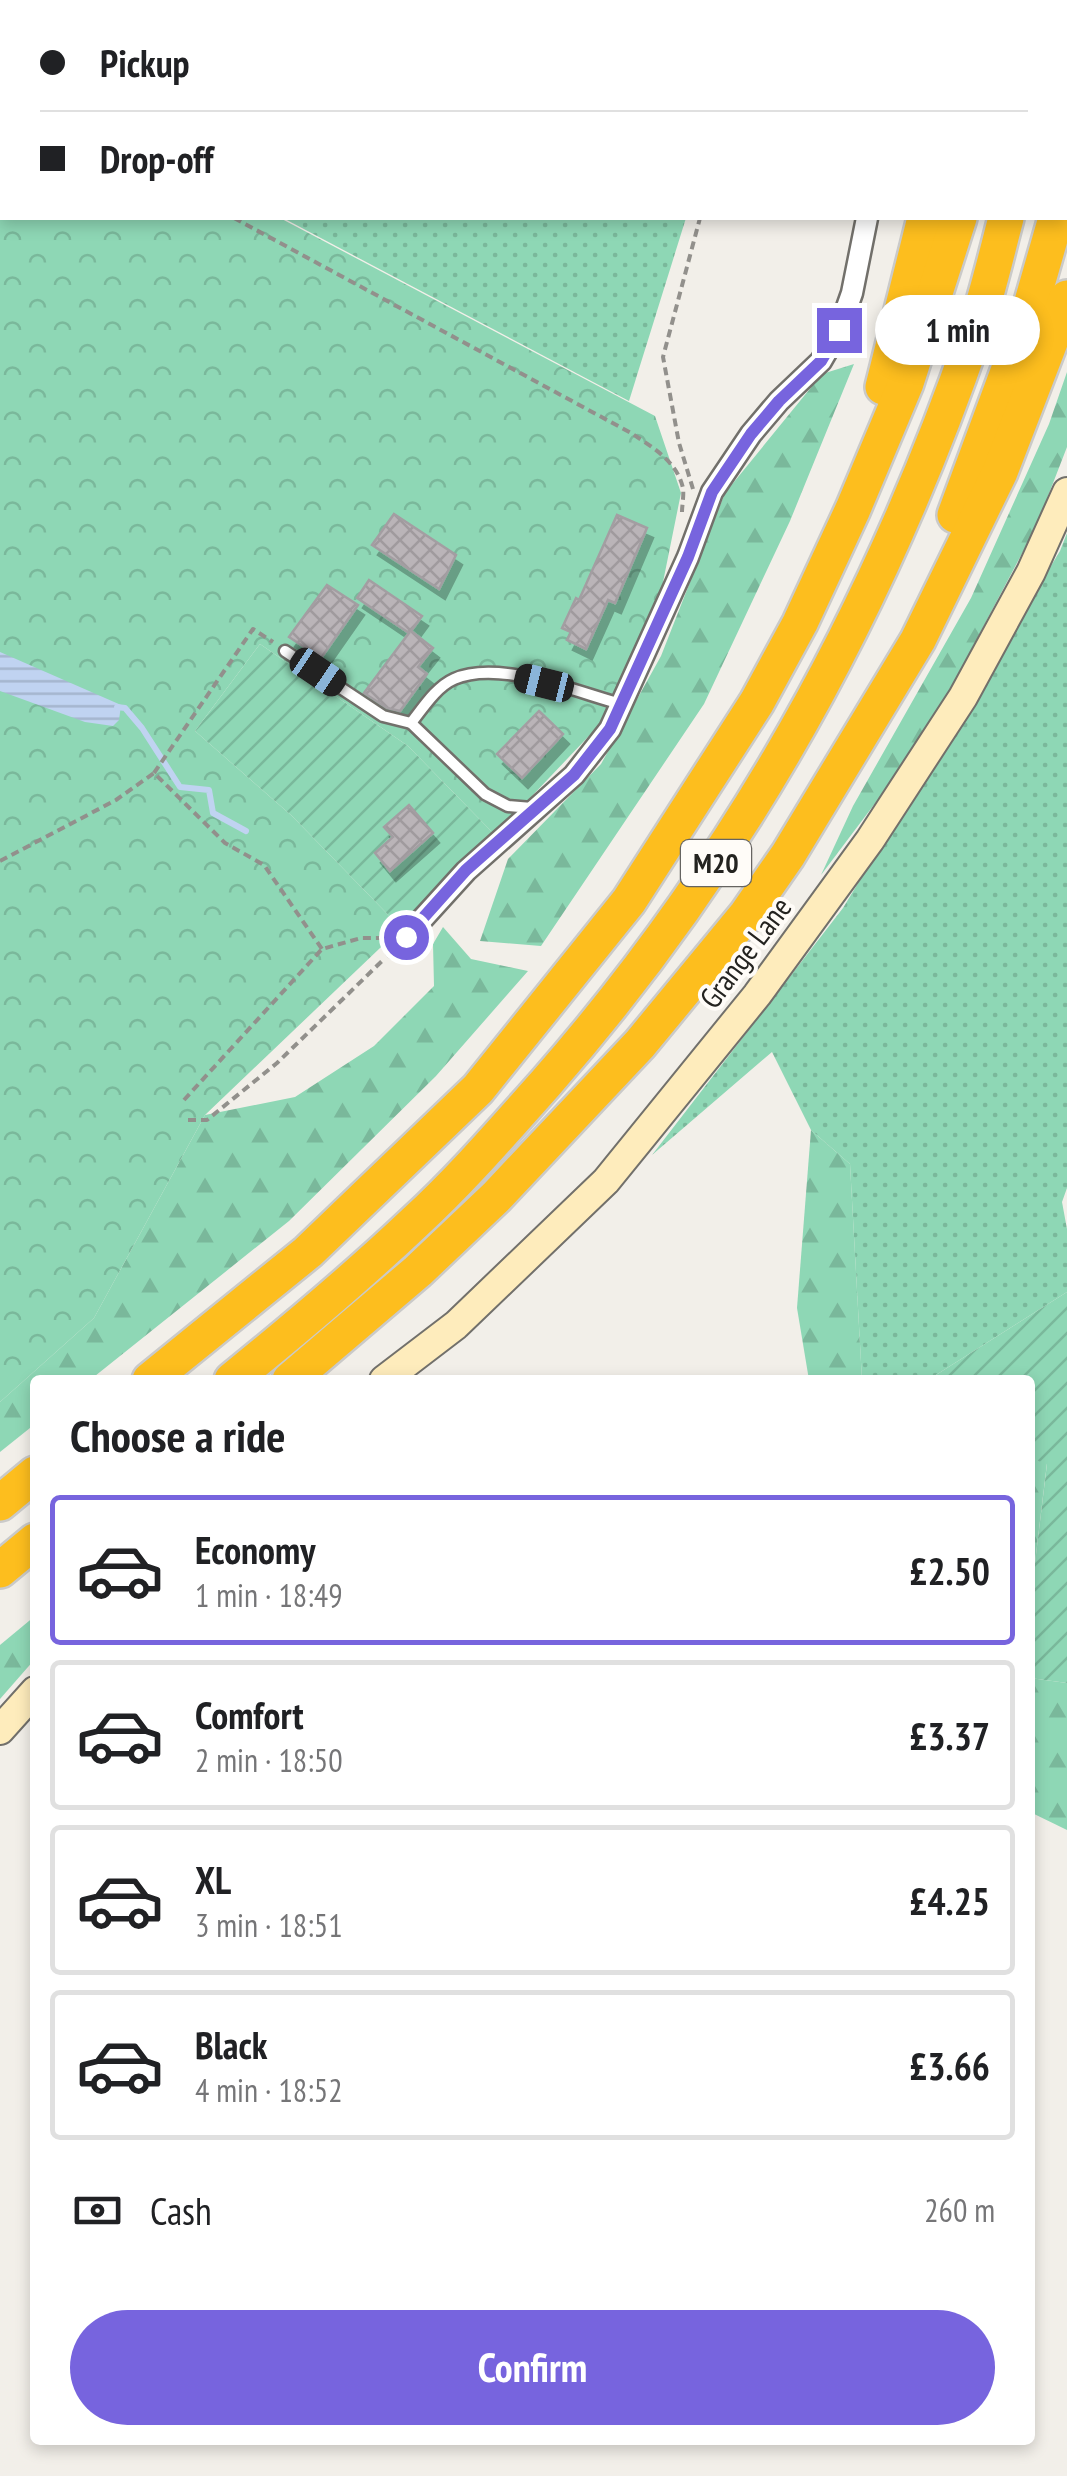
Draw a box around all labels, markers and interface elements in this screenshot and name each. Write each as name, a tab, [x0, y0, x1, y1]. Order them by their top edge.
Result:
text: Pickup	[100, 38, 190, 87]
text: Drop-off	[100, 134, 214, 183]
callout: 1 min	[874, 295, 1039, 365]
route end	[817, 308, 862, 353]
text: 1 min	[925, 309, 990, 351]
car	[285, 643, 351, 701]
car	[511, 661, 577, 705]
road number: M20	[681, 840, 751, 886]
street label: Grange Lane	[690, 889, 799, 1016]
route start	[384, 915, 429, 960]
text: Choose a ride	[70, 1406, 285, 1464]
icon: car	[75, 1525, 165, 1615]
text: Economy	[195, 1525, 315, 1574]
text: £2.50	[909, 1546, 990, 1595]
text: 1 min · 18:49	[195, 1574, 343, 1616]
icon: car	[75, 1690, 165, 1780]
text: Comfort	[195, 1690, 304, 1739]
text: £3.37	[909, 1711, 990, 1760]
text: 2 min · 18:50	[195, 1739, 343, 1781]
icon: car	[75, 1855, 165, 1945]
text: XL	[195, 1855, 231, 1904]
text: £4.25	[909, 1876, 990, 1925]
text: 3 min · 18:51	[195, 1904, 343, 1946]
icon: car	[75, 2020, 165, 2110]
text: Black	[195, 2020, 268, 2069]
text: £3.66	[909, 2041, 990, 2090]
text: 4 min · 18:52	[195, 2069, 343, 2111]
icon: cash	[70, 2183, 125, 2238]
text: Cash	[150, 2186, 212, 2235]
text: 260 m	[924, 2189, 995, 2231]
button: Confirm	[70, 2310, 995, 2425]

